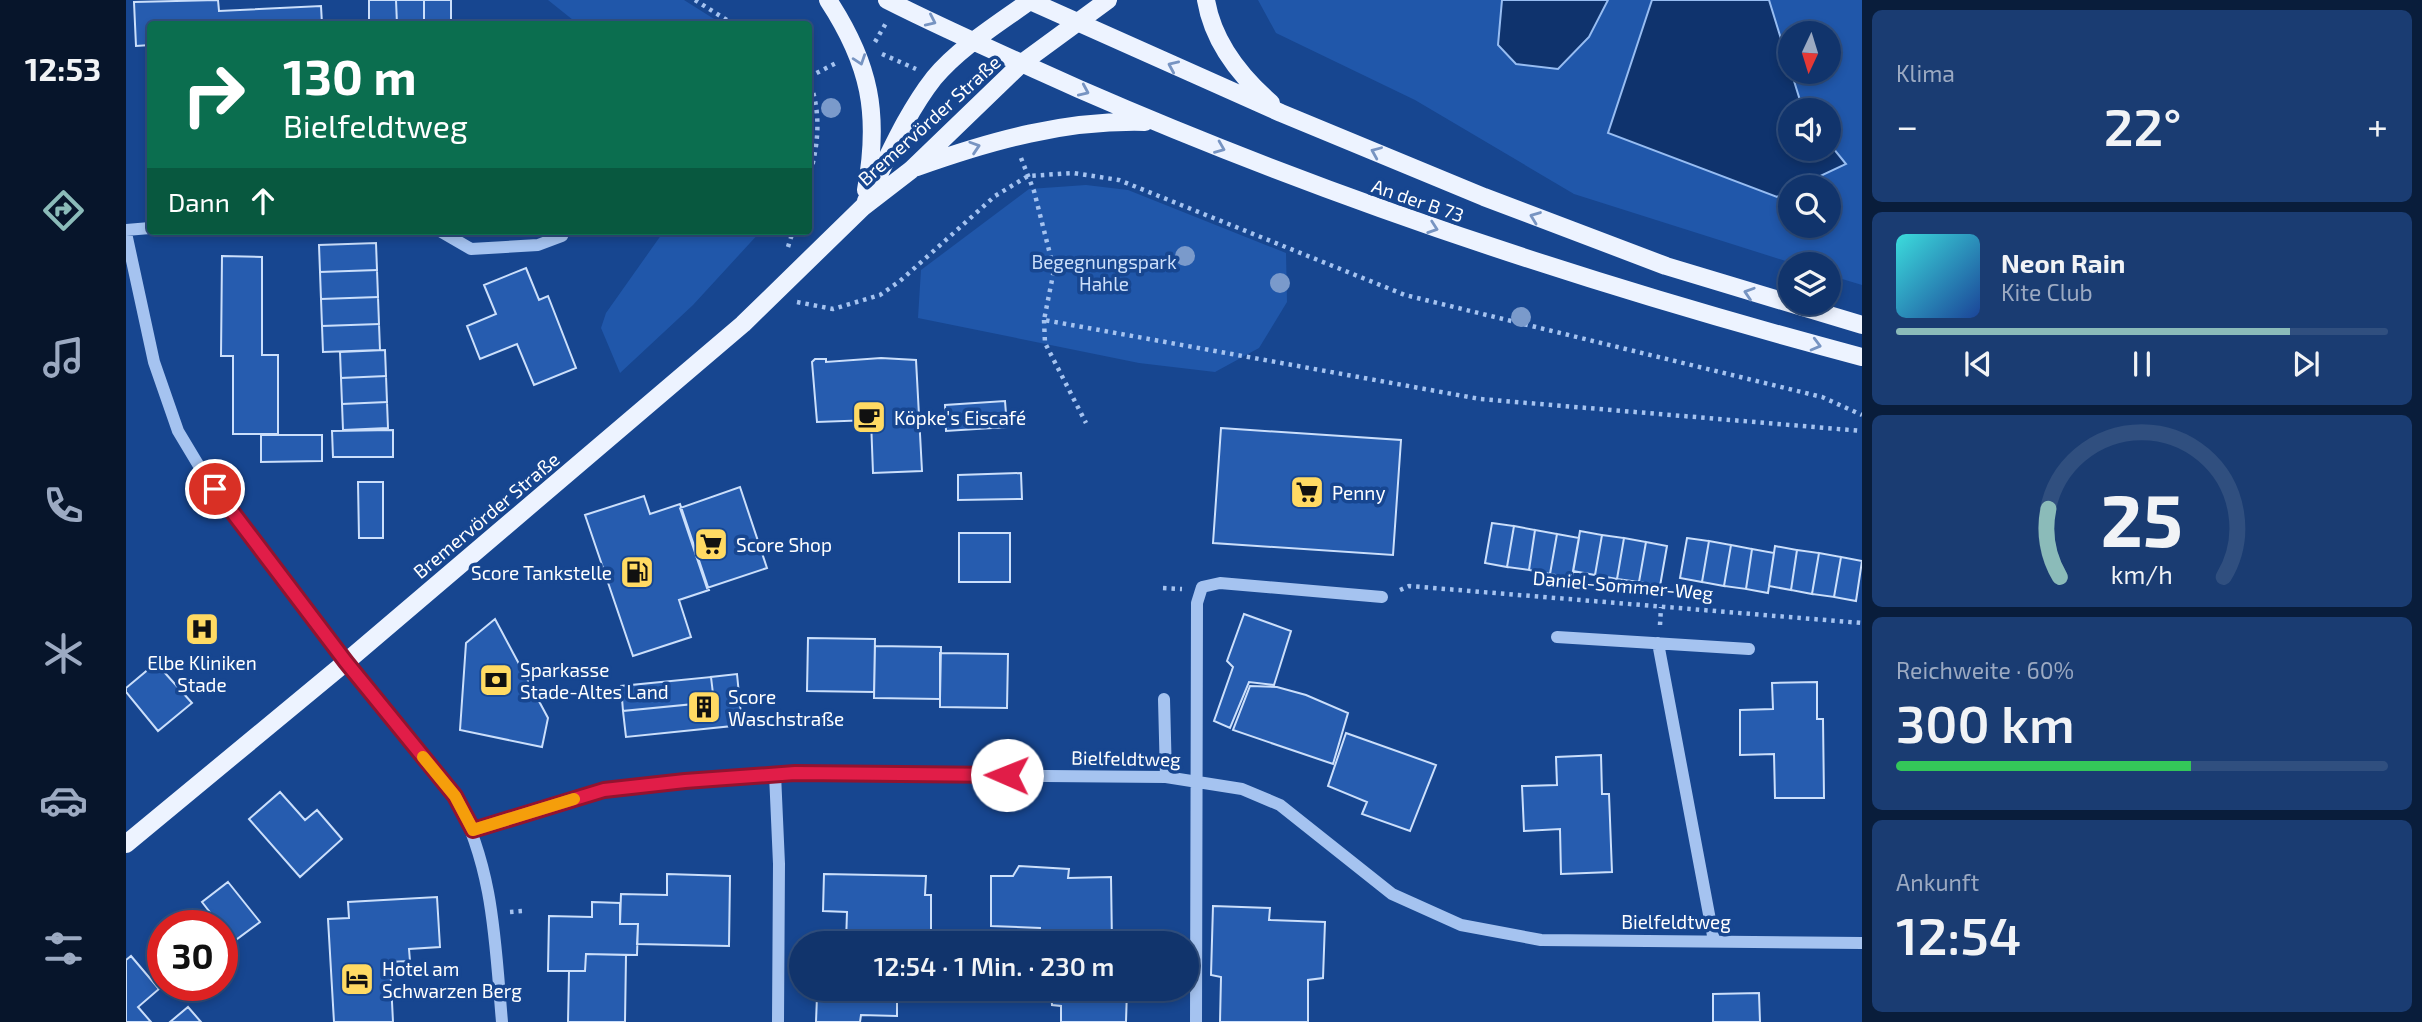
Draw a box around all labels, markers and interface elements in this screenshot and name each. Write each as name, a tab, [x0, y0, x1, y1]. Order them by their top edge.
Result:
one-way arrow	[924, 13, 936, 27]
north arrow	[1778, 21, 1841, 84]
map controls	[1778, 21, 1841, 315]
text: 130 m	[283, 46, 417, 105]
text: 12:53	[25, 49, 101, 87]
icon: right	[168, 49, 259, 140]
street label: Bremervörder Straße	[853, 50, 1005, 190]
one-way arrow	[852, 53, 866, 65]
text: Klima	[1896, 59, 1955, 87]
one-way arrow	[1168, 60, 1181, 74]
one-way arrow	[1077, 83, 1090, 97]
text: 22°	[2104, 94, 2182, 156]
button: sound	[1778, 98, 1841, 161]
text: −	[1896, 102, 1918, 148]
text: +	[2367, 102, 2388, 148]
text: Bielfeldtweg	[283, 106, 468, 144]
one-way arrow	[1213, 139, 1225, 153]
one-way arrow	[968, 141, 981, 155]
one-way arrow	[1370, 146, 1383, 160]
street label: An der B 73	[1369, 174, 1467, 226]
button: search	[1778, 175, 1841, 238]
icon: ahead	[244, 182, 282, 220]
icon: directions	[39, 186, 88, 235]
text: Dann	[168, 186, 230, 217]
one-way arrow	[1530, 211, 1542, 225]
one-way arrow	[1426, 219, 1438, 233]
text: Neon Rain	[2001, 247, 2125, 278]
park label: Begegnungspark Hahle	[1031, 250, 1177, 295]
button: layers	[1778, 252, 1841, 315]
text: Kite Club	[2001, 278, 2093, 306]
one-way arrow	[1743, 287, 1755, 302]
icon: music	[39, 333, 88, 382]
one-way arrow	[1810, 337, 1822, 351]
icon: previous	[1959, 345, 1997, 383]
icon: pause	[2123, 345, 2161, 383]
icon: next	[2287, 345, 2325, 383]
cafe icon: Köpke's Eiscafé	[850, 398, 888, 436]
place label: Köpke's Eiscafé	[894, 406, 1026, 429]
street label: Bremervörder Straße	[408, 447, 564, 583]
pin	[185, 459, 245, 519]
icon: arrive	[196, 470, 234, 508]
supermarket icon: Penny	[1288, 473, 1326, 511]
text: 25	[2101, 474, 2183, 562]
icon: phone	[39, 481, 88, 530]
place label: Penny	[1332, 481, 1385, 504]
supermarket icon: Score Shop	[692, 525, 730, 563]
place label: Score Shop	[736, 533, 832, 556]
fuel station icon: Score Tankstelle	[618, 553, 656, 591]
text: km/h	[2111, 559, 2173, 589]
place label: Score Tankstelle	[471, 561, 612, 584]
street label: Daniel-Sommer-Weg	[1532, 566, 1715, 604]
hospital icon: Elbe Kliniken Stade	[183, 610, 221, 648]
icon: climate	[39, 629, 88, 678]
place label: Elbe Kliniken Stade	[147, 651, 257, 696]
text: Reichweite · 60%	[1896, 656, 2074, 684]
place label: Sparkasse Stade-Altes Land	[520, 658, 669, 703]
bank icon: Sparkasse Stade-Altes Land	[477, 661, 515, 699]
place label: Score Waschstraße	[728, 685, 844, 730]
building icon: Score Waschstraße	[685, 688, 723, 726]
text: 300 km	[1896, 691, 2075, 753]
position arrow	[970, 738, 1044, 812]
street label: Bielfeldtweg	[1071, 746, 1181, 770]
icon: car	[39, 776, 88, 825]
text: Ankunft	[1896, 868, 1979, 896]
text: 12:54	[1896, 903, 2021, 965]
speed limit sign: 30	[147, 910, 238, 1001]
street label: Bielfeldtweg	[1621, 910, 1731, 933]
icon: filters	[39, 924, 88, 973]
text: 12:54 · 1 Min. · 230 m	[874, 950, 1114, 981]
place label: Hotel am Schwarzen Berg	[382, 957, 522, 1002]
hotel icon: Hotel am Schwarzen Berg	[338, 960, 376, 998]

